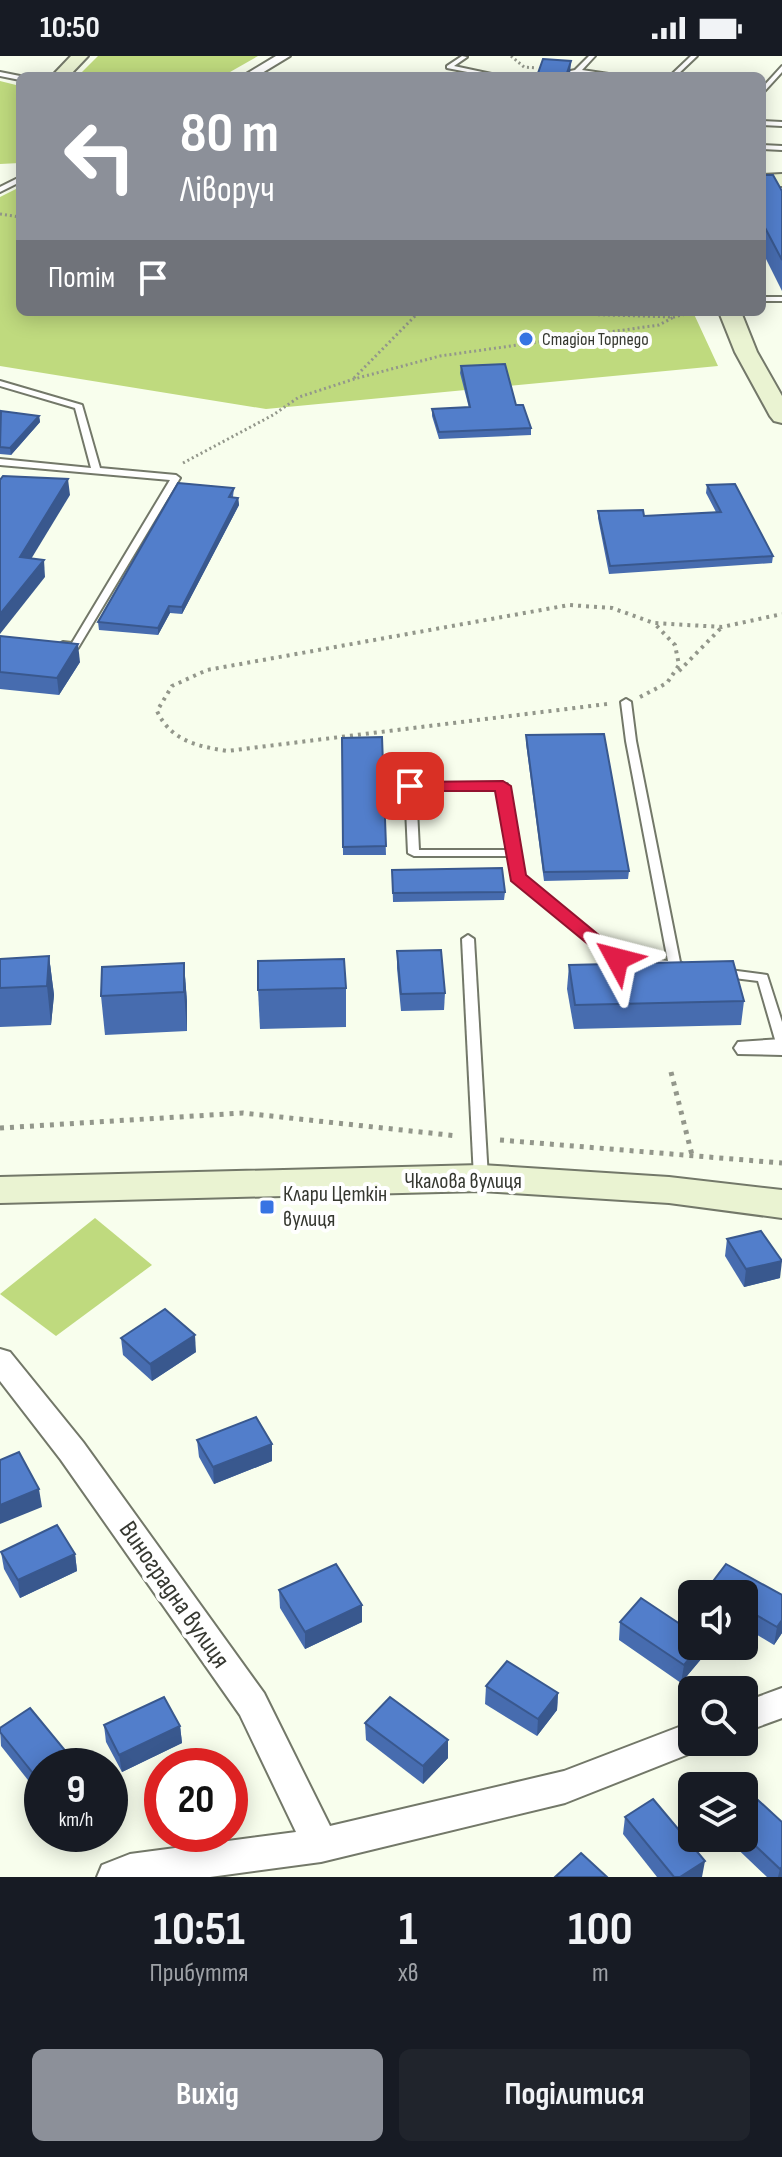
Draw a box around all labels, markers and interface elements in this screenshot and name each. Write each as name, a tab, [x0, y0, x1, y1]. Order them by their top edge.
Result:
text: 10:50	[40, 10, 100, 46]
text: 80 m	[180, 101, 279, 168]
icon: left	[48, 104, 152, 208]
text: Ліворуч	[180, 169, 275, 212]
icon: arrive	[131, 256, 175, 300]
text: Потім	[48, 260, 115, 296]
place label: Стадіон Торпедо	[542, 329, 649, 350]
marker: Стадіон Торпедо	[517, 330, 535, 348]
pin	[376, 752, 444, 820]
icon: arrive	[388, 764, 432, 808]
position arrow	[575, 917, 659, 1001]
street label: Чкалова вулиця	[404, 1168, 522, 1195]
place label: Клари Цеткін вулиця	[283, 1181, 387, 1233]
marker: Клари Цеткін вулиця	[258, 1198, 276, 1216]
street label: Виноградна вулиця	[112, 1516, 236, 1674]
map controls	[678, 1580, 758, 1852]
button: sound	[678, 1580, 758, 1660]
button: search	[678, 1676, 758, 1756]
speed limit sign: 20	[144, 1748, 248, 1852]
text: 9	[67, 1766, 85, 1814]
button: layers	[678, 1772, 758, 1852]
text: km/h	[59, 1808, 93, 1832]
text: 10:51	[153, 1901, 245, 1958]
text: 1	[399, 1901, 418, 1958]
text: 100	[568, 1901, 633, 1958]
text: Прибуття	[149, 1958, 249, 1989]
text: хв	[398, 1958, 419, 1989]
text: m	[592, 1958, 609, 1989]
button: Вихід	[32, 2049, 383, 2141]
button: Поділитися	[399, 2049, 750, 2141]

